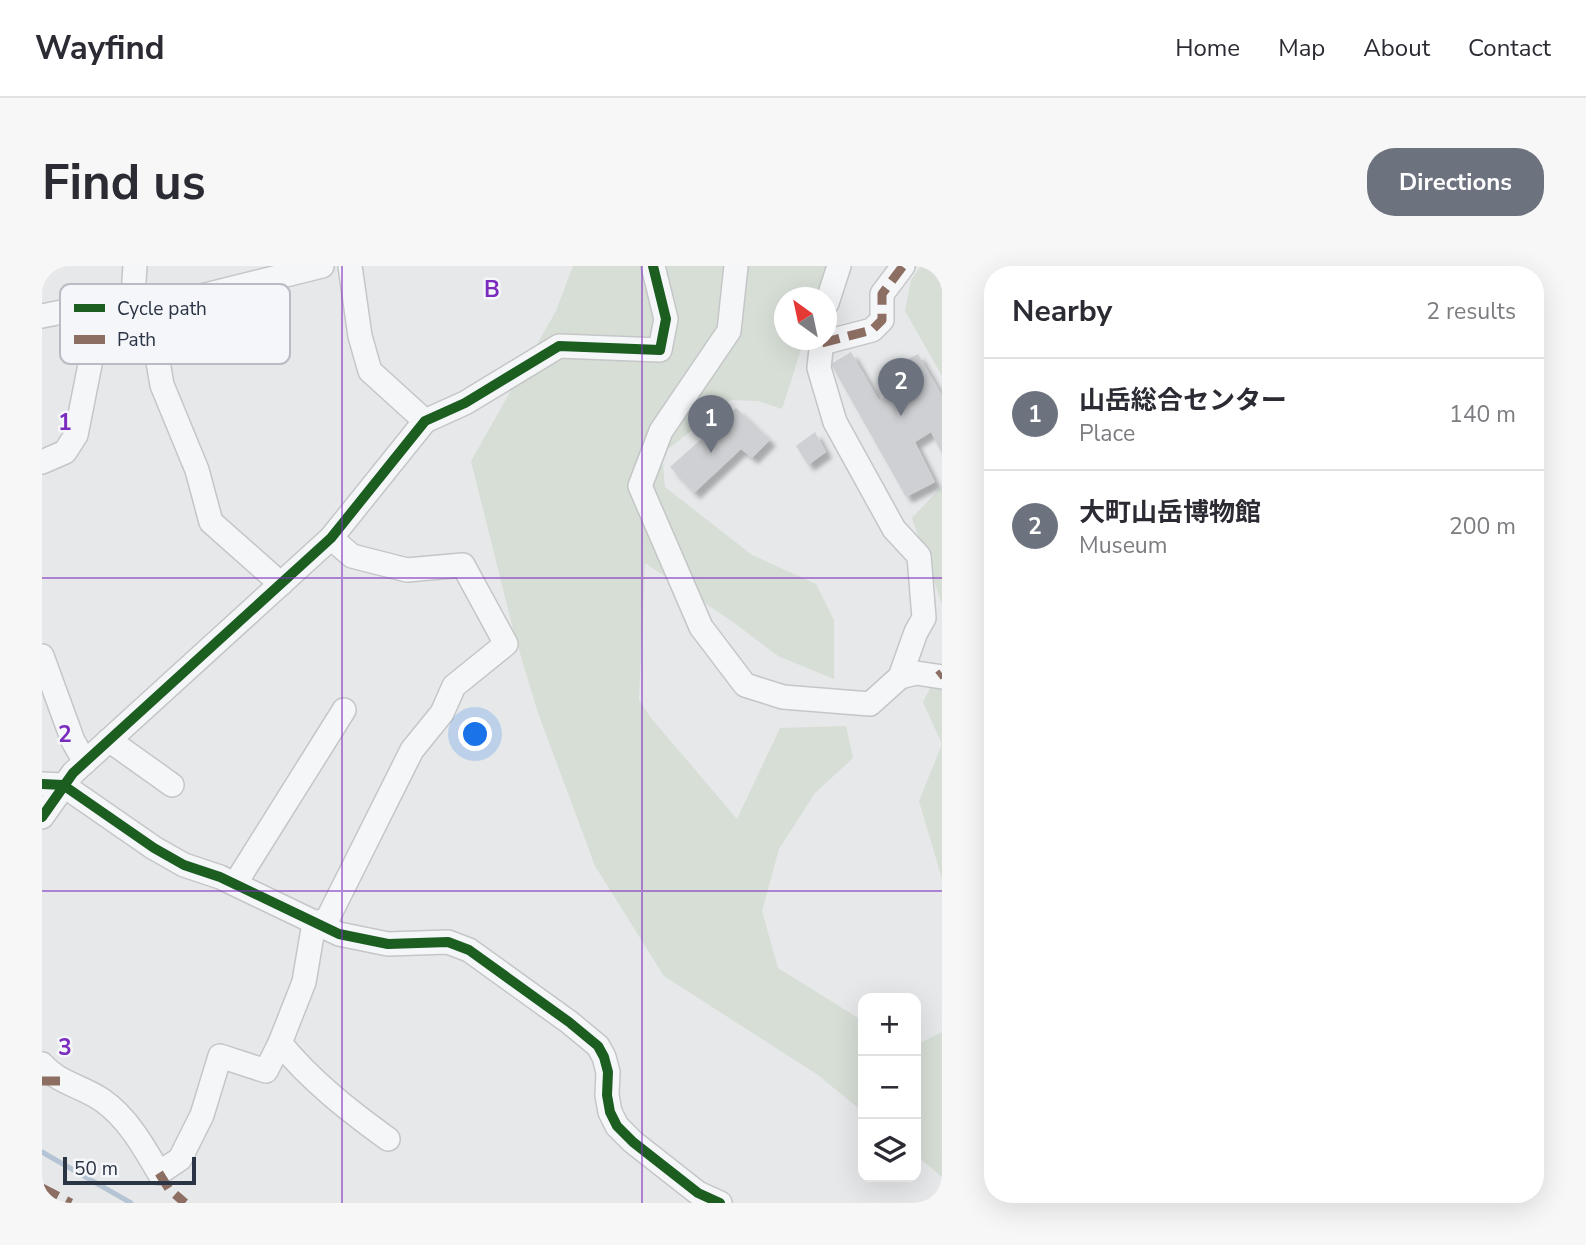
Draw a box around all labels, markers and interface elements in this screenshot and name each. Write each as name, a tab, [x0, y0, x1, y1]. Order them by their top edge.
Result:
text: Wayfind	[35, 26, 165, 71]
text: Home	[1175, 32, 1240, 64]
text: Map	[1278, 32, 1325, 64]
text: About	[1363, 32, 1430, 64]
text: Contact	[1468, 32, 1551, 64]
button: Directions	[1367, 148, 1544, 216]
text: Find us	[42, 149, 206, 216]
text: B	[484, 274, 500, 305]
legend	[60, 284, 290, 364]
north arrow	[774, 287, 837, 350]
text: Nearby	[1012, 291, 1112, 332]
text: Cycle path	[117, 296, 207, 322]
text: 2 results	[1426, 296, 1516, 327]
text: Path	[117, 327, 156, 353]
pin: 2	[878, 358, 924, 416]
text: 山岳総合センター	[1079, 383, 1287, 418]
pin: 1	[688, 395, 734, 453]
text: 1	[1028, 399, 1042, 430]
text: 140 m	[1449, 399, 1516, 430]
text: 1	[58, 407, 72, 438]
text: Place	[1079, 418, 1135, 449]
text: 大町山岳博物館	[1079, 495, 1261, 530]
text: 2	[1028, 511, 1042, 542]
text: 200 m	[1449, 511, 1516, 542]
text: Museum	[1079, 530, 1167, 561]
your location	[458, 717, 492, 751]
text: 2	[58, 719, 72, 750]
map controls	[858, 993, 921, 1182]
button: +	[858, 993, 921, 1056]
text: 3	[58, 1032, 72, 1063]
button: −	[858, 1056, 921, 1119]
button: layers	[858, 1119, 921, 1182]
scale bar	[63, 1154, 196, 1186]
text: 50 m	[74, 1156, 118, 1182]

